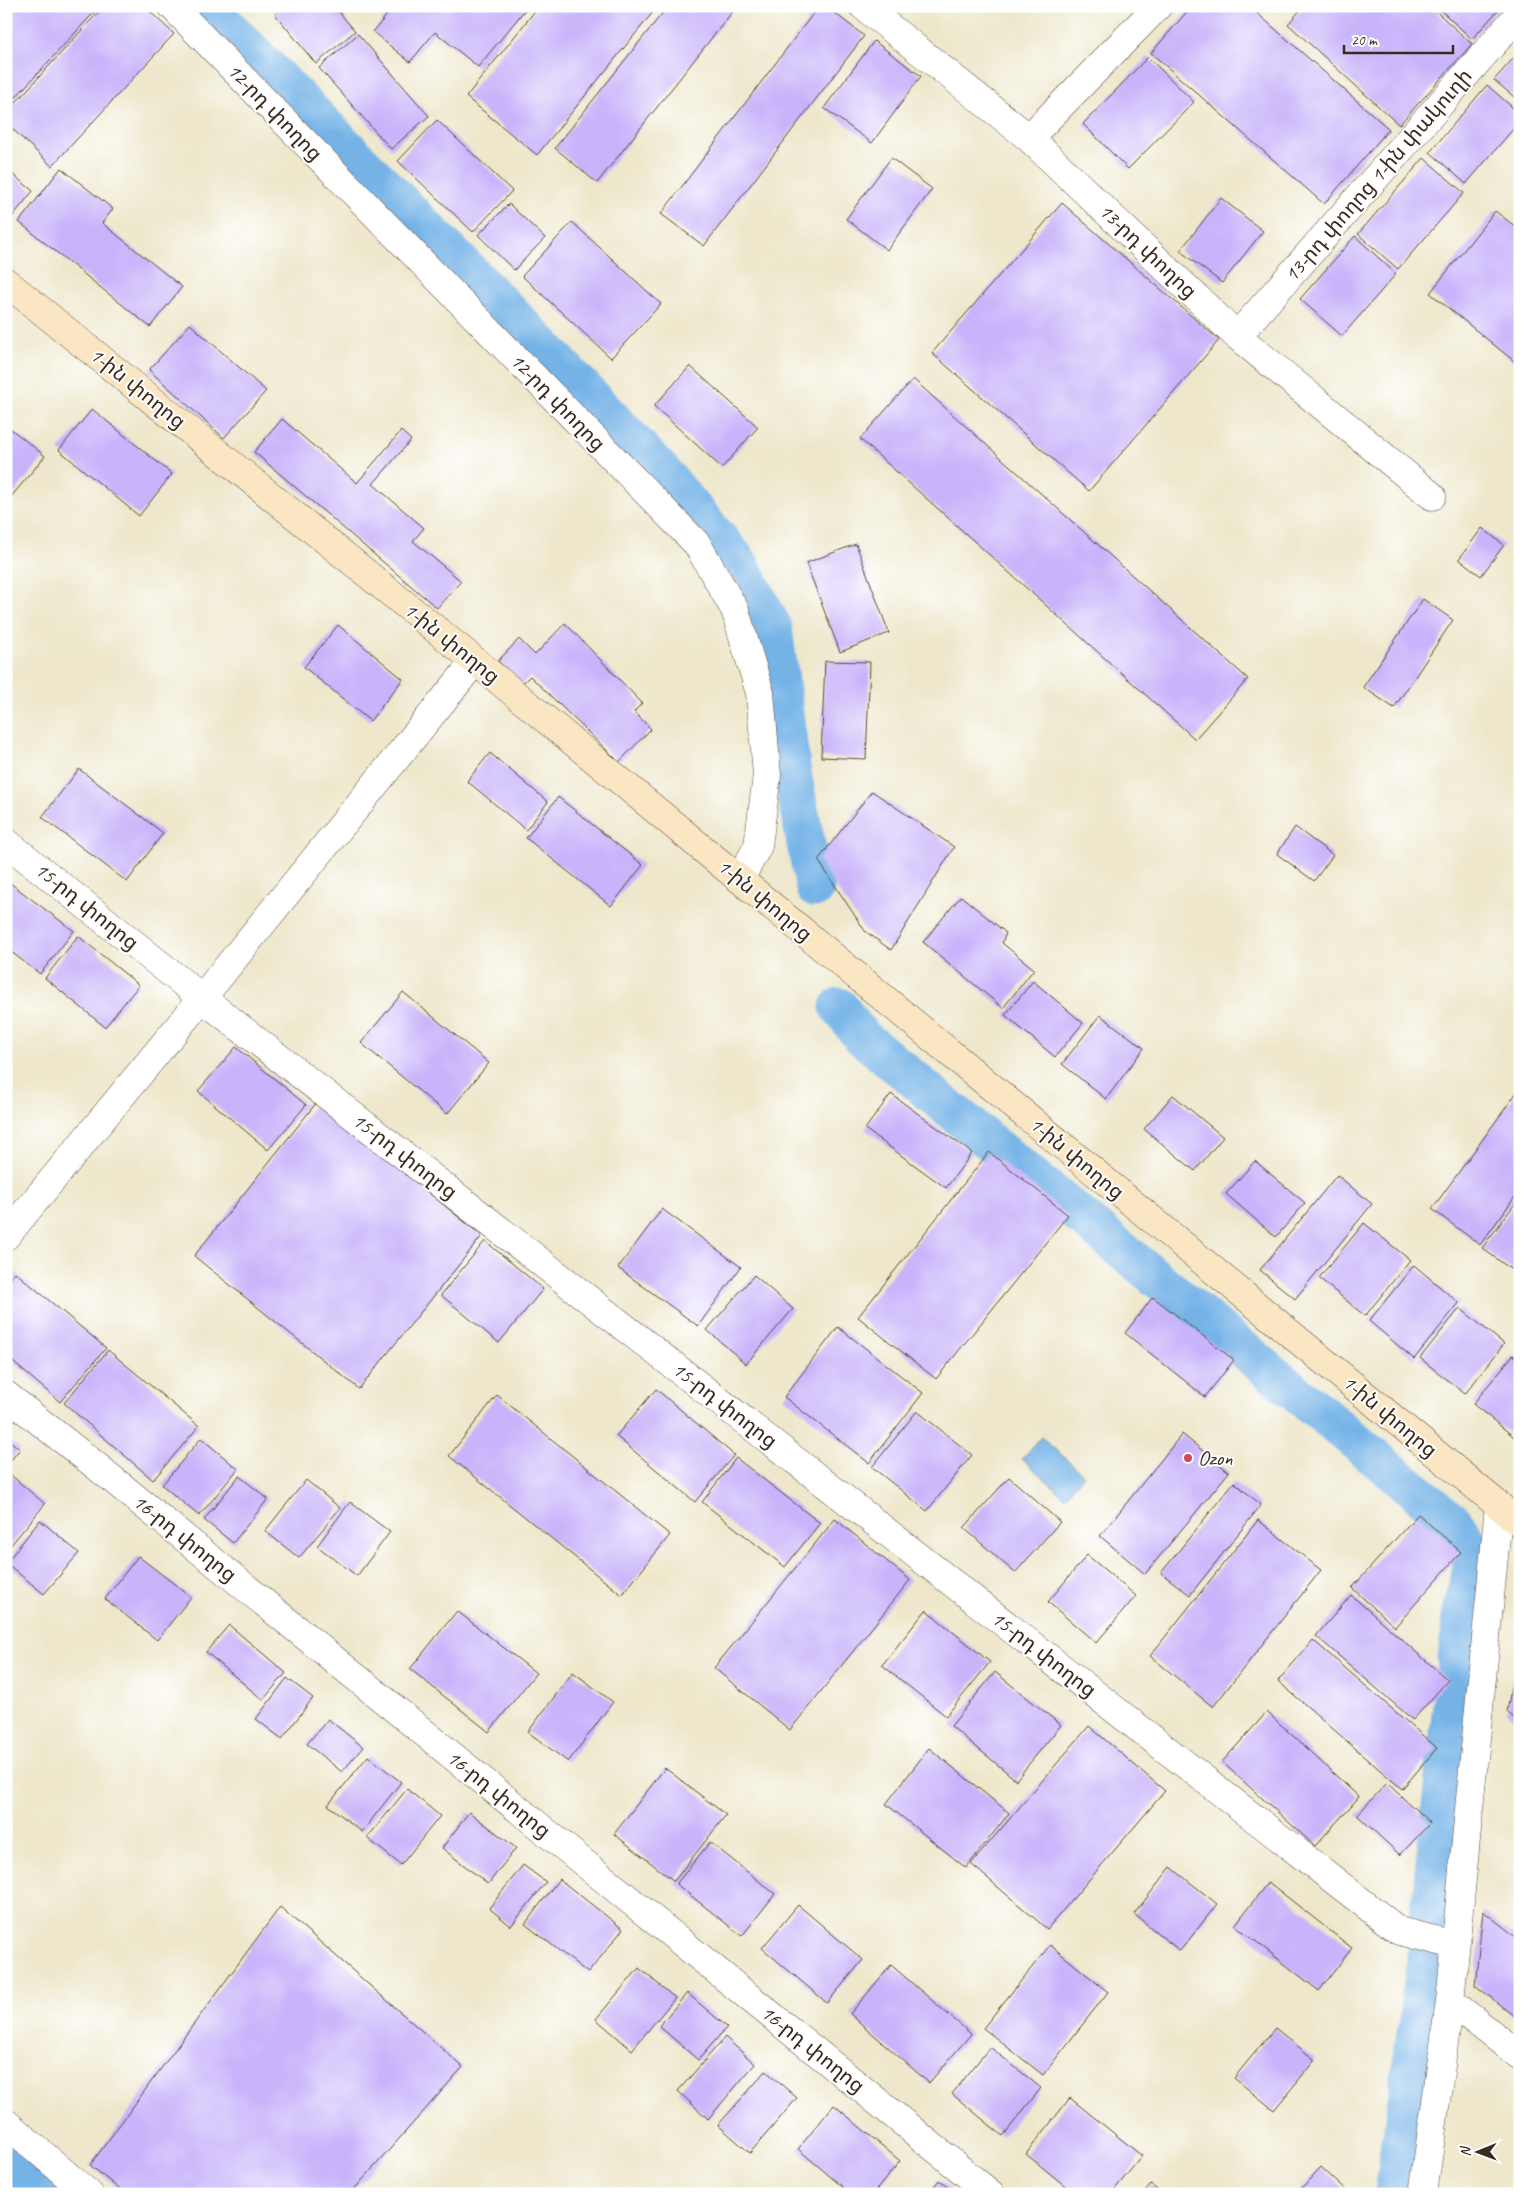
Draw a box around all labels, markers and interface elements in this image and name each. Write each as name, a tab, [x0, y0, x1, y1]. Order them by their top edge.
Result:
scale bar	[1344, 22, 1452, 54]
text: 20 m	[1351, 31, 1378, 50]
street label: 12-րդ փողոց	[222, 58, 328, 166]
street label: 13-րդ փողոց 1-ին փակուղի	[1278, 63, 1478, 287]
street label: 13-րդ փողոց	[1094, 198, 1202, 304]
street label: 1-ին փողոց	[85, 341, 191, 435]
street label: 12-րդ փողոց	[505, 348, 611, 456]
street label: 1-ին փողոց	[399, 596, 505, 690]
street label: 1-ին փողոց	[712, 853, 818, 947]
street label: 15-րդ փողոց	[30, 856, 144, 956]
street label: 15-րդ փողոց	[347, 1107, 463, 1205]
street label: 1-ին փողոց	[1024, 1111, 1130, 1205]
street label: 15-րդ փողոց	[667, 1356, 783, 1454]
street label: 1-ին փողոց	[1337, 1369, 1443, 1463]
place label: Ozon	[1198, 1445, 1233, 1471]
marker: Ozon	[1182, 1452, 1194, 1464]
street label: 16-րդ փողոց	[128, 1488, 242, 1588]
street label: 15-րդ փողոց	[986, 1605, 1102, 1703]
street label: 16-րդ փողոց	[442, 1744, 556, 1844]
street label: 16-րդ փողոց	[756, 1999, 870, 2099]
north arrow	[1454, 2128, 1504, 2178]
text: N	[1457, 2145, 1474, 2157]

